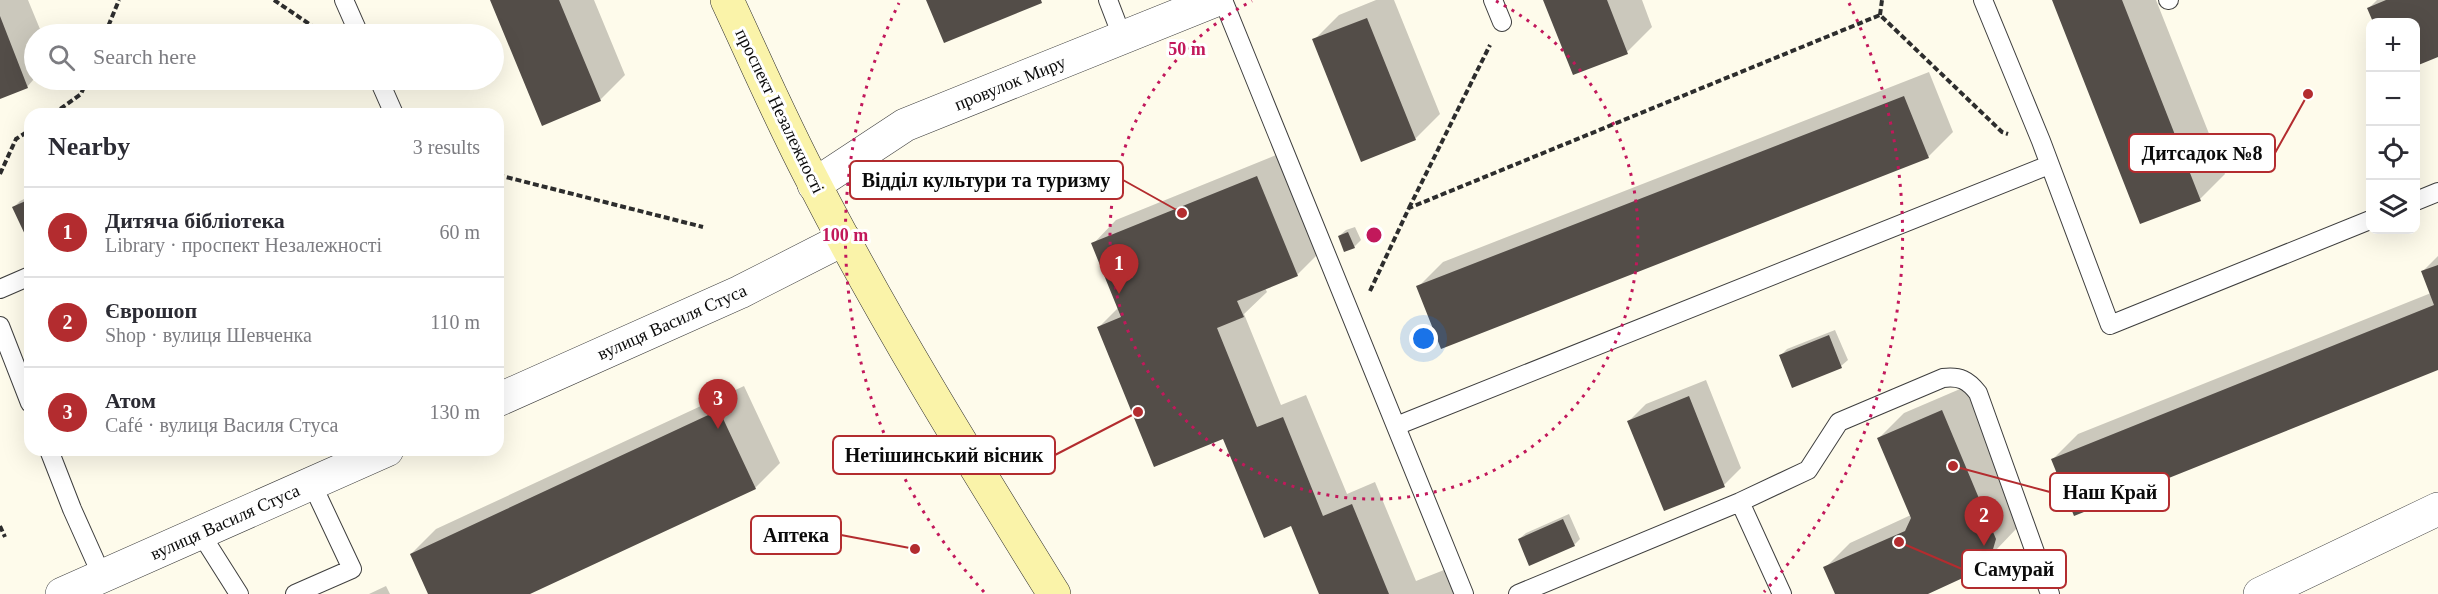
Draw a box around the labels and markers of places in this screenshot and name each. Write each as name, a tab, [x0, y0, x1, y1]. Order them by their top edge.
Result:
callout: Дитсадок №8	[2129, 134, 2275, 172]
callout: Відділ культури та туризму	[850, 161, 1123, 199]
centre of rings	[1364, 225, 1384, 245]
pin: 1	[1100, 244, 1138, 294]
pin: 3	[698, 380, 738, 429]
callout: Нетішинський вісник	[833, 436, 1055, 474]
callout: Наш Край	[2050, 473, 2169, 511]
pin: 2	[1964, 496, 2004, 546]
callout: Аптека	[751, 516, 841, 554]
callout: Самурай	[1962, 550, 2066, 588]

